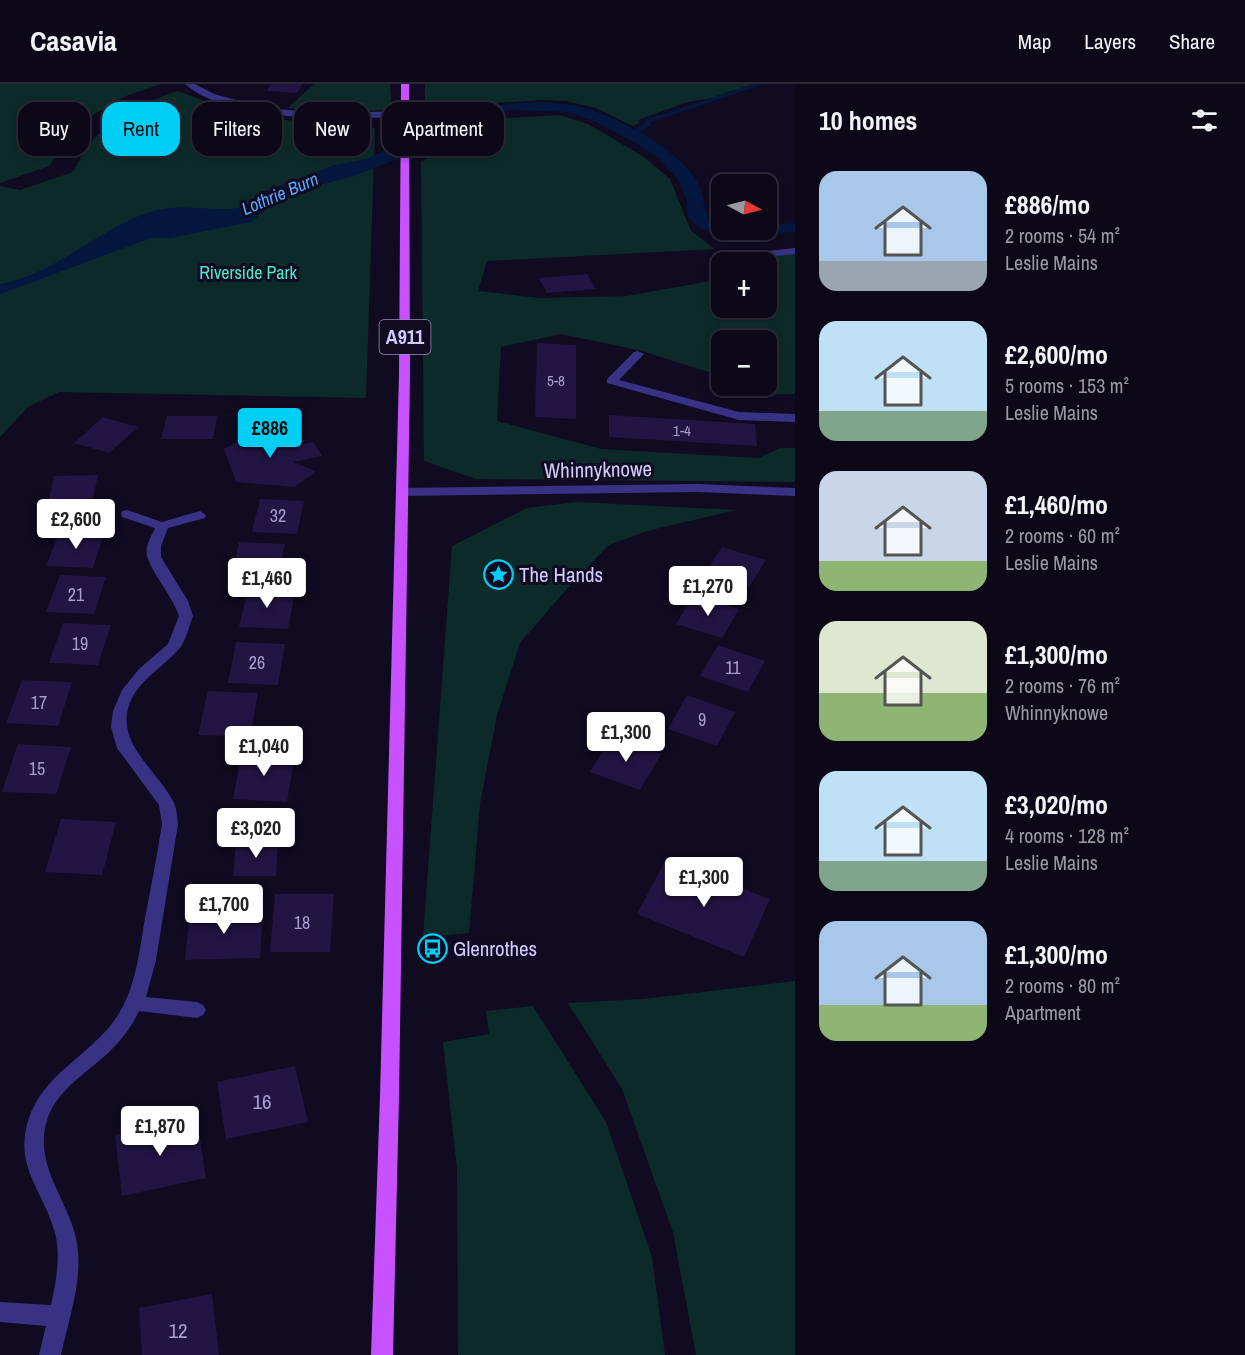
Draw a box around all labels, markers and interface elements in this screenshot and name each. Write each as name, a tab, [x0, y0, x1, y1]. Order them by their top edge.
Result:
text: Casavia	[30, 22, 117, 60]
text: Map	[1018, 27, 1051, 56]
text: Layers	[1084, 27, 1136, 56]
text: Share	[1169, 27, 1215, 56]
chip: Buy	[18, 102, 90, 156]
chip: Rent	[102, 102, 180, 156]
chip: Filters	[192, 102, 282, 156]
chip: New	[294, 102, 370, 156]
chip: Apartment	[382, 102, 504, 156]
text: 10 homes	[819, 103, 917, 138]
icon: filters	[1188, 104, 1221, 137]
water label: Lothrie Burn	[238, 166, 322, 221]
north arrow	[711, 174, 777, 240]
map controls	[711, 174, 777, 396]
text: £886/mo	[1005, 187, 1090, 222]
icon: home	[867, 195, 939, 267]
text: 2 rooms · 54 m²	[1005, 222, 1120, 249]
text: Leslie Mains	[1005, 249, 1098, 276]
button: +	[711, 252, 777, 318]
park label: Riverside Park	[199, 260, 297, 285]
road number: A911	[380, 320, 430, 354]
button: −	[711, 330, 777, 396]
text: £2,600/mo	[1005, 337, 1108, 372]
icon: home	[867, 345, 939, 417]
house number: 5-8	[547, 370, 565, 391]
text: 5 rooms · 153 m²	[1005, 372, 1129, 399]
text: Leslie Mains	[1005, 399, 1098, 426]
pin: £886	[234, 408, 306, 459]
text: £886	[252, 414, 288, 441]
house number: 1-4	[673, 420, 691, 441]
street label: Whinnyknowe	[544, 454, 652, 485]
text: £1,460/mo	[1005, 487, 1108, 522]
icon: home	[867, 495, 939, 567]
pin: £2,600	[27, 499, 125, 550]
house number: 32	[270, 503, 286, 528]
text: £2,600	[51, 505, 101, 532]
text: 2 rooms · 60 m²	[1005, 522, 1120, 549]
text: Leslie Mains	[1005, 549, 1098, 576]
pin: £1,460	[218, 558, 316, 609]
place icon: The Hands	[482, 559, 514, 591]
place label: The Hands	[519, 560, 603, 589]
text: £1,460	[242, 564, 292, 591]
pin: £1,270	[659, 566, 757, 617]
text: £1,270	[683, 572, 733, 599]
house number: 21	[68, 582, 85, 607]
house number: 19	[72, 631, 88, 656]
text: £1,300/mo	[1005, 637, 1108, 672]
icon: home	[867, 645, 939, 717]
house number: 26	[249, 650, 265, 675]
house number: 11	[725, 655, 741, 680]
text: 2 rooms · 76 m²	[1005, 672, 1120, 699]
house number: 17	[31, 690, 47, 715]
text: Whinnyknowe	[1005, 699, 1108, 726]
house number: 9	[698, 707, 706, 732]
pin: £1,300	[577, 712, 675, 763]
text: £1,300	[601, 718, 651, 745]
pin: £1,040	[215, 726, 313, 777]
text: £1,040	[239, 732, 289, 759]
house number: 15	[29, 756, 45, 781]
text: £3,020/mo	[1005, 787, 1108, 822]
icon: home	[867, 795, 939, 867]
pin: £3,020	[207, 808, 305, 859]
text: £3,020	[231, 814, 281, 841]
text: 4 rooms · 128 m²	[1005, 822, 1129, 849]
text: Leslie Mains	[1005, 849, 1098, 876]
pin: £1,300	[655, 857, 753, 908]
text: £1,300	[679, 863, 729, 890]
pin: £1,700	[175, 884, 273, 935]
text: £1,700	[199, 890, 249, 917]
house number: 18	[294, 910, 310, 935]
bus stop icon: Glenrothes	[416, 933, 448, 965]
place label: Glenrothes	[453, 934, 537, 963]
text: £1,300/mo	[1005, 937, 1108, 972]
icon: home	[867, 945, 939, 1017]
text: 2 rooms · 80 m²	[1005, 972, 1120, 999]
text: Apartment	[1005, 999, 1081, 1026]
house number: 16	[252, 1087, 272, 1116]
pin: £1,870	[111, 1106, 209, 1157]
text: £1,870	[135, 1112, 185, 1139]
house number: 12	[168, 1316, 188, 1345]

